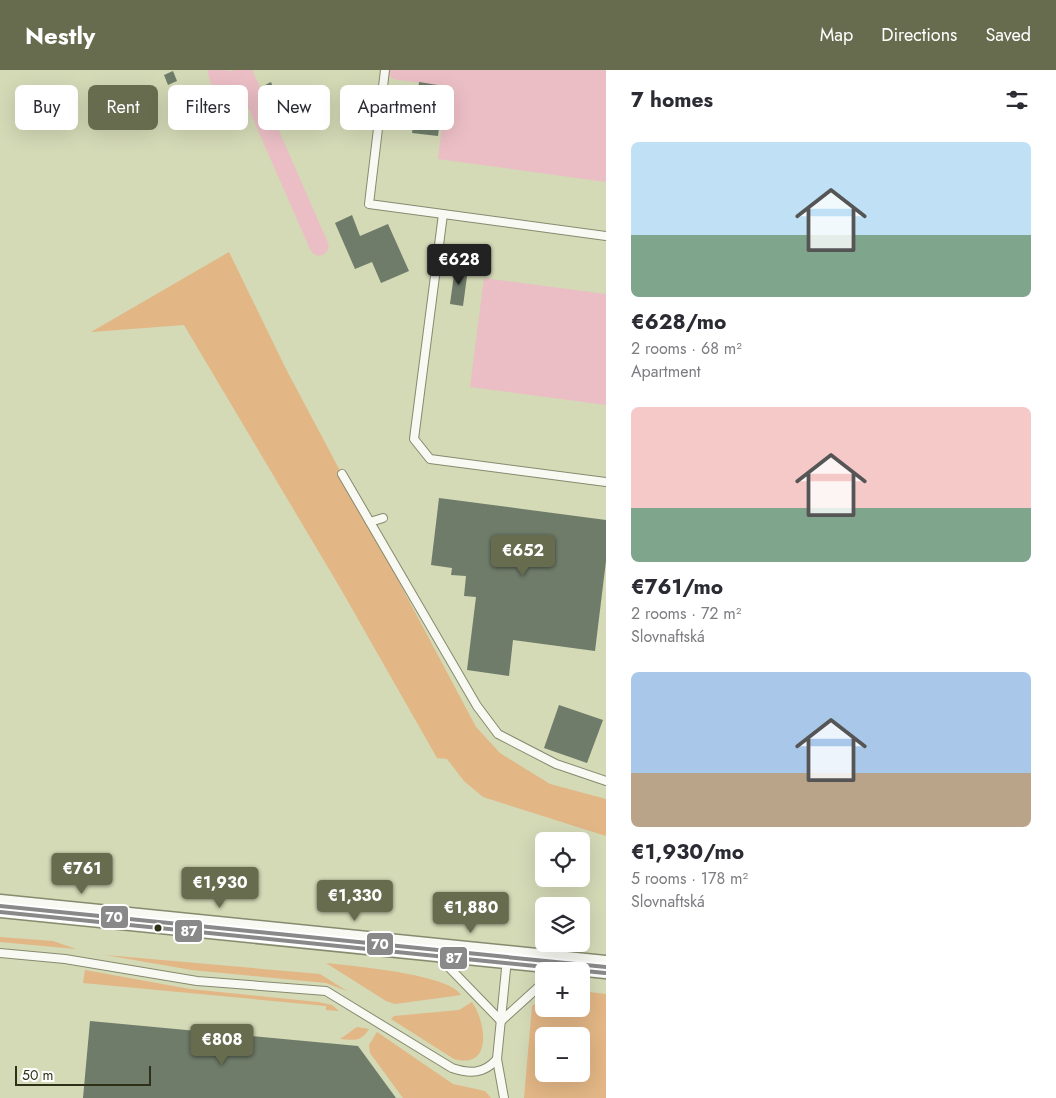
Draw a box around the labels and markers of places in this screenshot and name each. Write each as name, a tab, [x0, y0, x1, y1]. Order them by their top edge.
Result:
pin: €628	[429, 244, 489, 286]
pin: €652	[493, 534, 553, 577]
pin: €761	[52, 852, 112, 895]
pin: €1,930	[179, 866, 261, 909]
pin: €1,330	[314, 880, 396, 922]
pin: €1,880	[430, 892, 512, 934]
unlabelled marker	[153, 923, 163, 933]
pin: €808	[192, 1024, 252, 1066]

